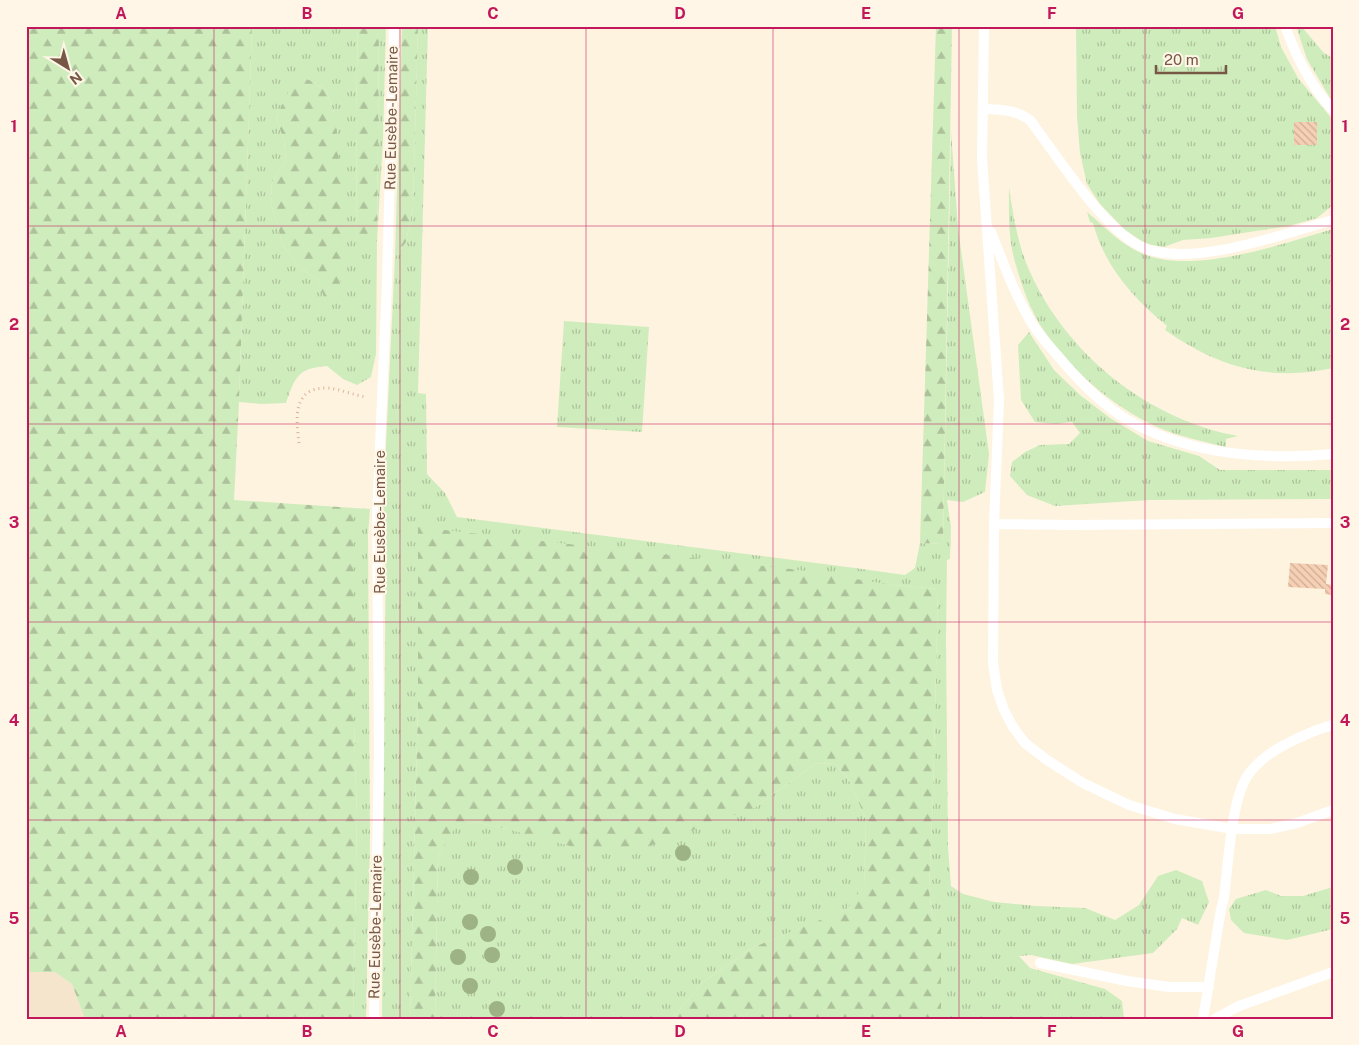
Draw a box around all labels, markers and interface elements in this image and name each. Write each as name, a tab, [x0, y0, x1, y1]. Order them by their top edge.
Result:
text: A	[115, 4, 127, 23]
text: B	[302, 4, 313, 23]
text: C	[487, 4, 499, 23]
text: D	[674, 4, 686, 23]
text: E	[861, 4, 871, 23]
text: F	[1047, 4, 1057, 23]
text: G	[1232, 4, 1244, 23]
north arrow	[42, 42, 92, 92]
scale bar	[1156, 42, 1226, 74]
street label: Rue Eusèbe-Lemaire	[381, 46, 401, 190]
text: 20 m	[1164, 51, 1199, 68]
text: N	[67, 69, 85, 88]
text: 1	[11, 117, 17, 136]
text: 1	[1342, 117, 1348, 136]
text: 2	[9, 315, 19, 334]
text: 2	[1340, 315, 1350, 334]
street label: Rue Eusèbe-Lemaire	[371, 450, 388, 594]
text: 3	[9, 513, 19, 532]
text: 3	[1340, 513, 1350, 532]
text: 4	[9, 711, 20, 730]
text: 4	[1340, 711, 1351, 730]
street label: Rue Eusèbe-Lemaire	[365, 855, 385, 999]
text: 5	[9, 909, 20, 928]
text: 5	[1340, 909, 1351, 928]
text: A	[115, 1022, 127, 1041]
text: B	[302, 1022, 313, 1041]
text: C	[487, 1022, 499, 1041]
text: D	[674, 1022, 686, 1041]
text: E	[861, 1022, 871, 1041]
text: F	[1047, 1022, 1057, 1041]
text: G	[1232, 1022, 1244, 1041]

